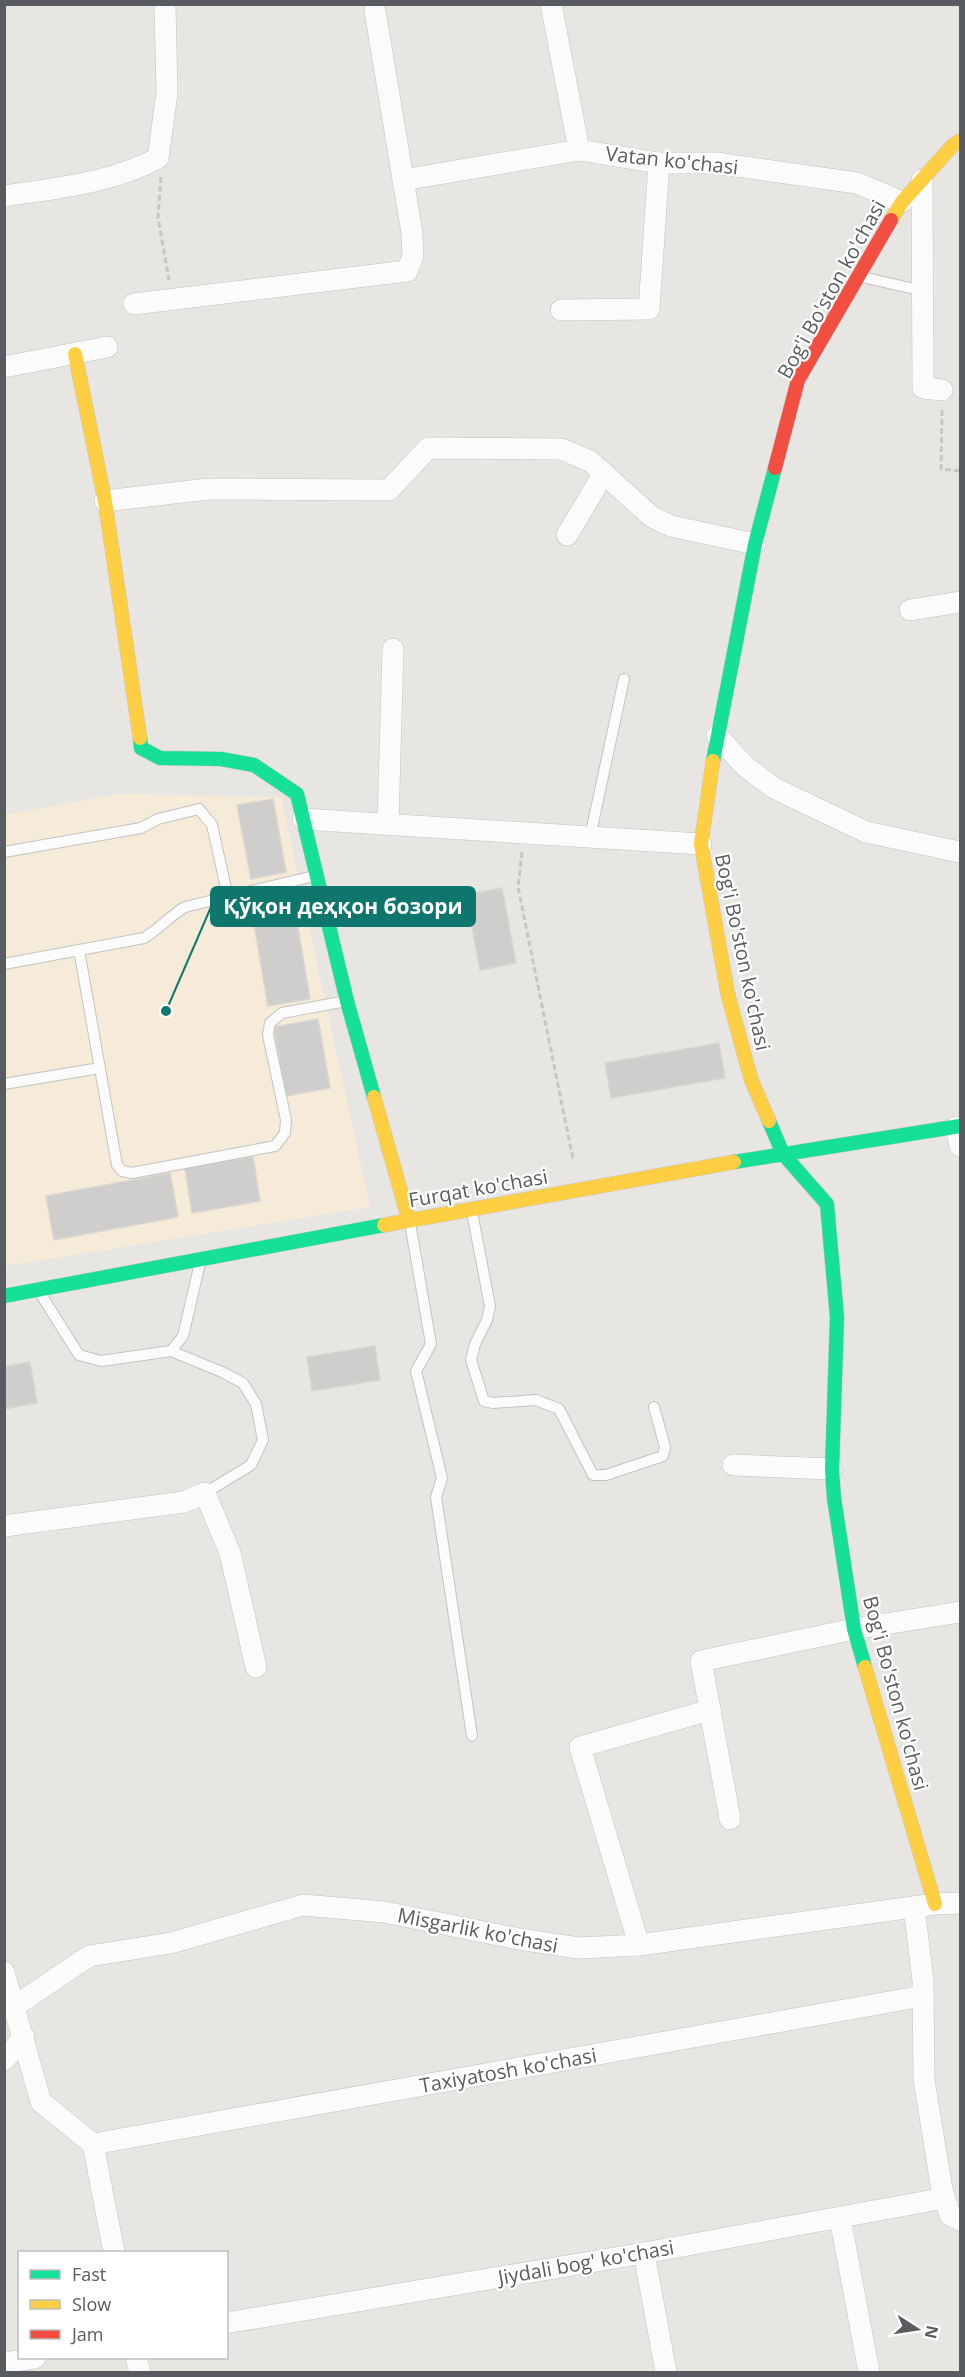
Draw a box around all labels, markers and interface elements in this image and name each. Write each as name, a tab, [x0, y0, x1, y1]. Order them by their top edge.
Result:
street label: Vatan ko'chasi	[604, 140, 740, 180]
street label: Bog'i Bo'ston ko'chasi	[771, 195, 891, 383]
street label: Bog'i Bo'ston ko'chasi	[709, 851, 777, 1053]
callout: Қўқон деҳқон бозори	[211, 887, 475, 926]
text: Қўқон деҳқон бозори	[223, 892, 463, 920]
street label: Furqat ko'chasi	[406, 1162, 550, 1214]
street label: Bog'i Bo'ston ko'chasi	[857, 1593, 935, 1793]
street label: Misgarlik ko'chasi	[395, 1901, 561, 1959]
street label: Taxiyatosh koʻchasi	[417, 2041, 599, 2099]
street label: Jiydali bog' ko'chasi	[494, 2233, 676, 2291]
legend	[18, 2251, 228, 2359]
text: Fast	[72, 2262, 106, 2286]
text: Slow	[72, 2292, 111, 2316]
north arrow	[887, 2299, 947, 2359]
text: Jam	[70, 2322, 104, 2346]
text: N	[920, 2323, 944, 2341]

